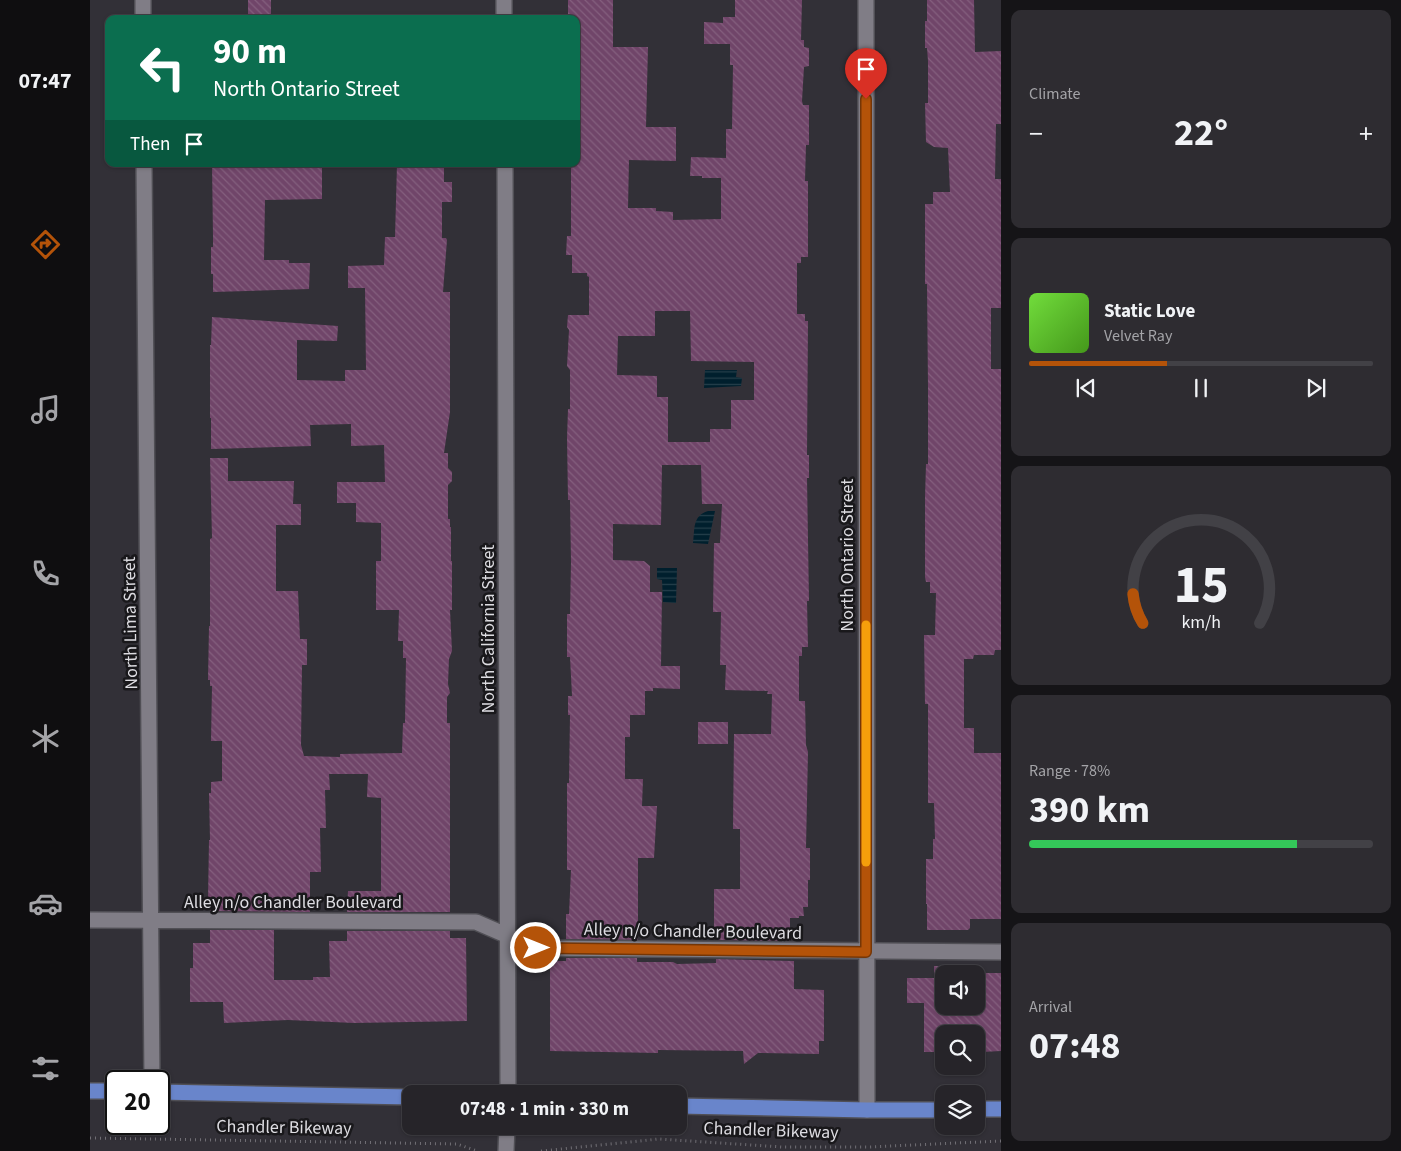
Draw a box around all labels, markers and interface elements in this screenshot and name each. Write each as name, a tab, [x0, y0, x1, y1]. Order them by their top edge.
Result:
text: 90 m	[213, 27, 287, 77]
icon: left	[130, 35, 195, 100]
pin	[845, 48, 887, 99]
icon: arrive	[852, 55, 880, 83]
text: 07:47	[18, 65, 72, 97]
text: North Ontario Street	[213, 73, 400, 105]
text: Climate	[1029, 83, 1080, 105]
text: 22°	[1174, 106, 1228, 160]
text: −	[1029, 114, 1043, 154]
text: +	[1359, 114, 1373, 154]
icon: arrive	[180, 130, 208, 158]
text: Then	[130, 131, 170, 158]
icon: directions	[28, 227, 63, 262]
text: Static Love	[1104, 298, 1195, 325]
text: Velvet Ray	[1104, 325, 1172, 347]
icon: previous	[1072, 374, 1100, 402]
icon: pause	[1187, 374, 1215, 402]
icon: next	[1302, 374, 1330, 402]
icon: music	[28, 392, 63, 427]
street label: North Ontario Street	[835, 479, 860, 631]
street label: North California Street	[476, 545, 501, 713]
text: 15	[1174, 549, 1228, 623]
icon: phone	[28, 556, 63, 591]
street label: North Lima Street	[117, 556, 144, 690]
text: km/h	[1181, 610, 1221, 635]
icon: climate	[28, 721, 63, 756]
text: Range · 78%	[1029, 760, 1110, 782]
text: 390 km	[1029, 783, 1150, 837]
icon: car	[28, 886, 63, 921]
street label: Alley n/o Chandler Boulevard	[184, 890, 402, 915]
street label: Alley n/o Chandler Boulevard	[584, 917, 802, 946]
position arrow	[509, 921, 561, 973]
map controls	[935, 965, 985, 1135]
button: sound	[935, 965, 985, 1015]
text: Arrival	[1029, 996, 1072, 1018]
text: 07:48	[1029, 1019, 1121, 1073]
button: search	[935, 1025, 985, 1075]
icon: filters	[28, 1051, 63, 1086]
speed limit sign: 20	[105, 1070, 170, 1135]
button: layers	[935, 1085, 985, 1135]
text: 07:48 · 1 min · 330 m	[460, 1096, 629, 1123]
street label: Chandler Bikeway	[216, 1114, 352, 1141]
street label: Chandler Bikeway	[703, 1116, 840, 1145]

